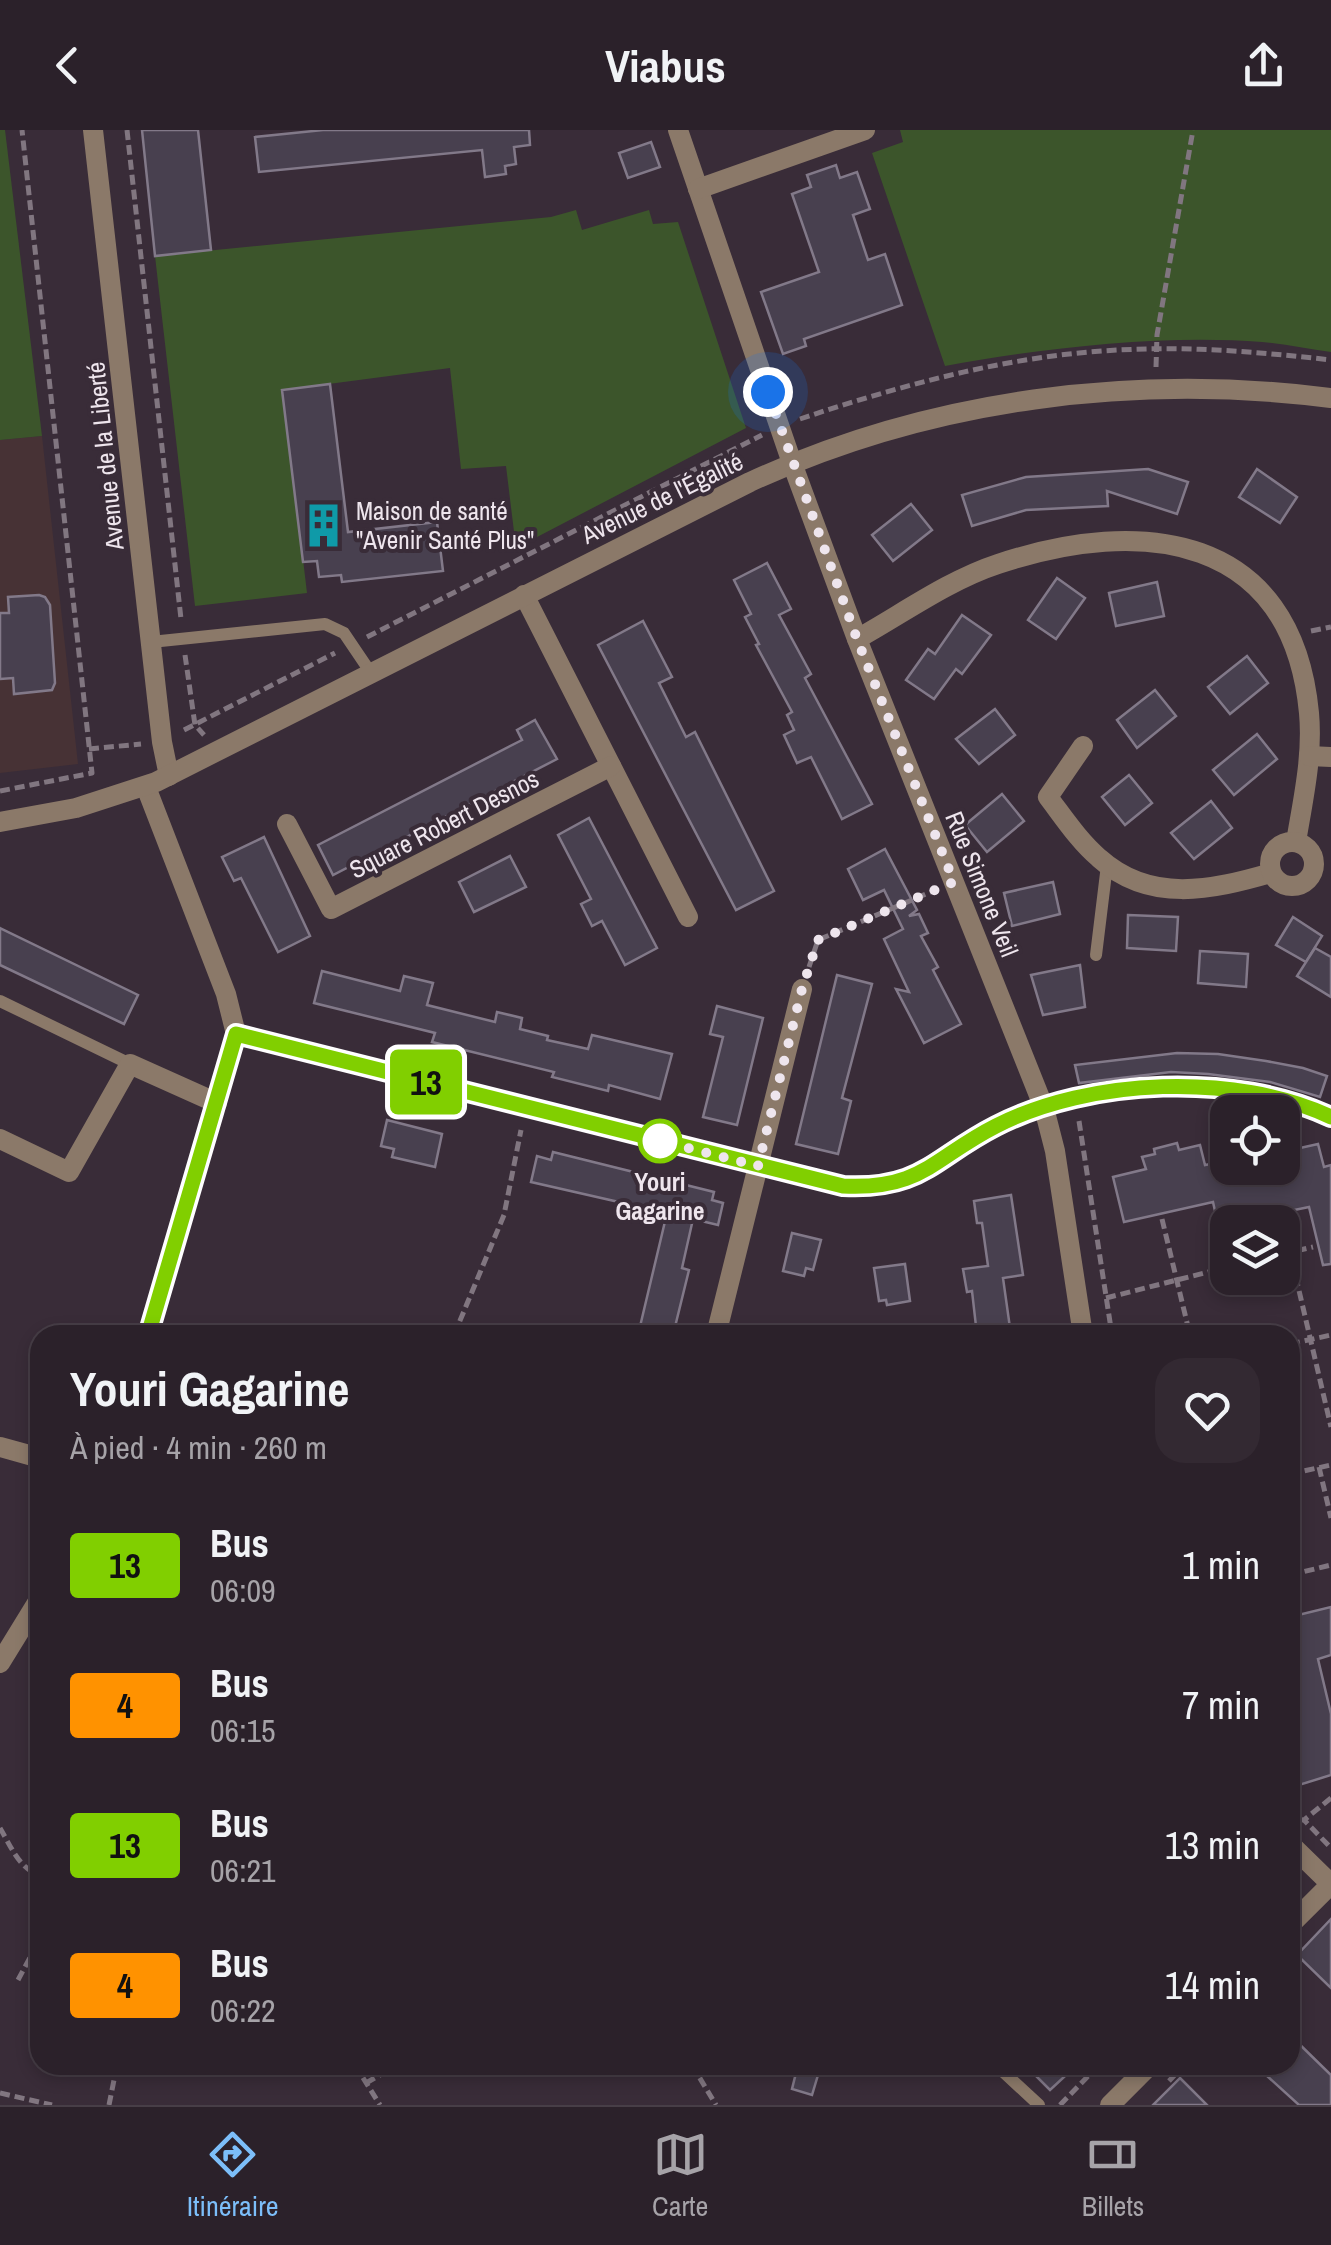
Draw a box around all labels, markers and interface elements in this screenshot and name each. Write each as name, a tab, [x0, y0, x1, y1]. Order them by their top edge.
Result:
text: Viabus	[605, 35, 726, 96]
icon: back	[40, 38, 95, 93]
icon: share	[1236, 38, 1291, 93]
street label: Avenue de la Liberté	[78, 360, 132, 553]
your location	[743, 367, 793, 417]
street label: Avenue de l'Égalité	[575, 444, 748, 552]
place label: Maison de santé "Avenir Santé Plus"	[356, 494, 534, 557]
building icon: Maison de santé "Avenir Santé Plus"	[299, 501, 347, 549]
street label: Square Robert Desnos	[343, 762, 545, 886]
street label: Rue Simone Veil	[937, 806, 1027, 962]
line badge: 13	[381, 1050, 471, 1114]
text: 13	[410, 1059, 442, 1106]
map controls	[1210, 1095, 1300, 1295]
button: locate	[1210, 1095, 1300, 1185]
marker: Youri Gagarine	[639, 1120, 681, 1162]
place label: Youri Gagarine	[616, 1165, 704, 1228]
button: layers	[1210, 1205, 1300, 1295]
text: Youri Gagarine	[70, 1356, 349, 1421]
button: heart	[1155, 1358, 1260, 1463]
text: À pied · 4 min · 260 m	[70, 1426, 327, 1469]
text: Bus	[210, 1518, 269, 1569]
text: 1 min	[1182, 1540, 1260, 1591]
text: 13	[109, 1542, 141, 1589]
text: 06:09	[210, 1569, 276, 1612]
text: Bus	[210, 1658, 269, 1709]
text: 7 min	[1182, 1680, 1260, 1731]
text: 4	[117, 1682, 133, 1729]
text: 06:15	[210, 1709, 276, 1752]
text: Bus	[210, 1798, 269, 1849]
text: 13 min	[1165, 1820, 1260, 1871]
text: 13	[109, 1822, 141, 1869]
text: 06:21	[210, 1849, 276, 1892]
text: Bus	[210, 1938, 269, 1989]
text: 14 min	[1165, 1960, 1260, 2011]
text: 4	[117, 1962, 133, 2009]
text: 06:22	[210, 1989, 276, 2032]
tab: Itinéraire	[187, 2127, 279, 2225]
tab: Carte	[652, 2127, 708, 2225]
tab: Billets	[1082, 2127, 1144, 2225]

